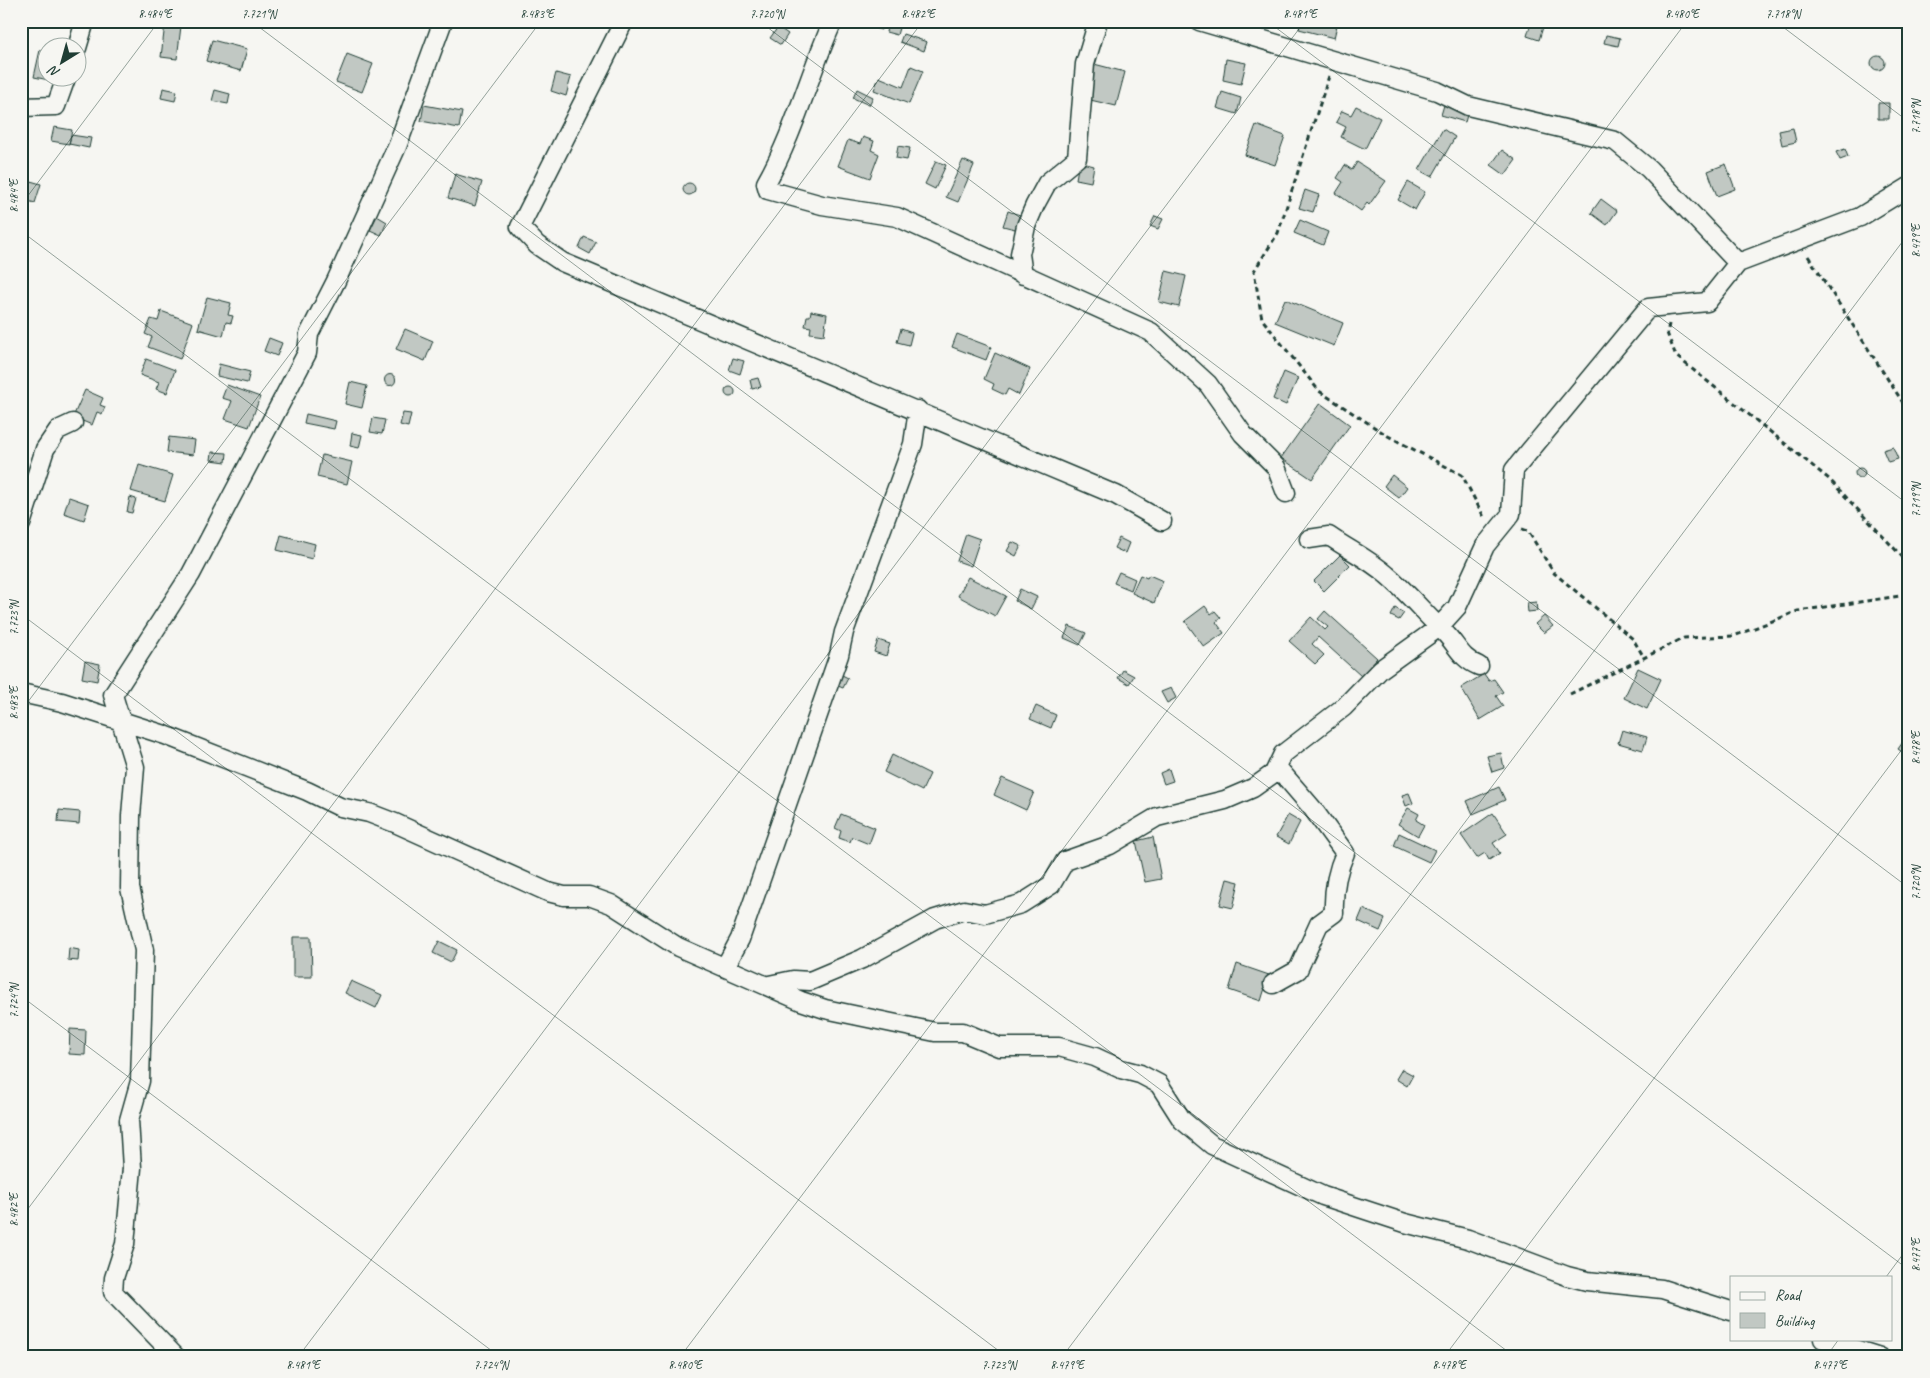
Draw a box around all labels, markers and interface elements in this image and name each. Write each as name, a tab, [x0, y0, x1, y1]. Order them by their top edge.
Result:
text: 8.484°E	[138, 6, 174, 22]
text: 7.721°N	[242, 6, 278, 22]
text: 8.483°E	[520, 6, 556, 22]
text: 7.720°N	[750, 6, 786, 22]
text: 8.482°E	[901, 6, 937, 22]
text: 8.481°E	[1283, 6, 1319, 22]
text: 8.480°E	[1665, 6, 1701, 22]
text: 7.718°N	[1766, 6, 1802, 22]
north arrow	[38, 38, 88, 88]
text: N	[44, 61, 63, 81]
text: 7.718°N	[1908, 98, 1924, 134]
text: 8.484°E	[6, 177, 22, 213]
text: 8.479°E	[1908, 222, 1924, 258]
text: 7.719°N	[1908, 481, 1924, 517]
text: 7.723°N	[6, 599, 22, 635]
text: 8.483°E	[6, 684, 22, 720]
text: 8.478°E	[1908, 729, 1924, 765]
text: 7.720°N	[1908, 864, 1924, 900]
text: 7.724°N	[6, 982, 22, 1018]
text: 8.482°E	[6, 1191, 22, 1227]
text: 8.477°E	[1908, 1236, 1924, 1272]
legend	[1730, 1276, 1892, 1340]
text: Road	[1775, 1286, 1802, 1305]
text: Building	[1775, 1312, 1815, 1331]
text: 8.481°E	[286, 1357, 322, 1373]
text: 7.724°N	[474, 1357, 510, 1373]
text: 8.480°E	[668, 1357, 704, 1373]
text: 7.723°N	[982, 1357, 1018, 1373]
text: 8.479°E	[1050, 1357, 1086, 1373]
text: 8.478°E	[1432, 1357, 1468, 1373]
text: 8.477°E	[1813, 1357, 1849, 1373]

